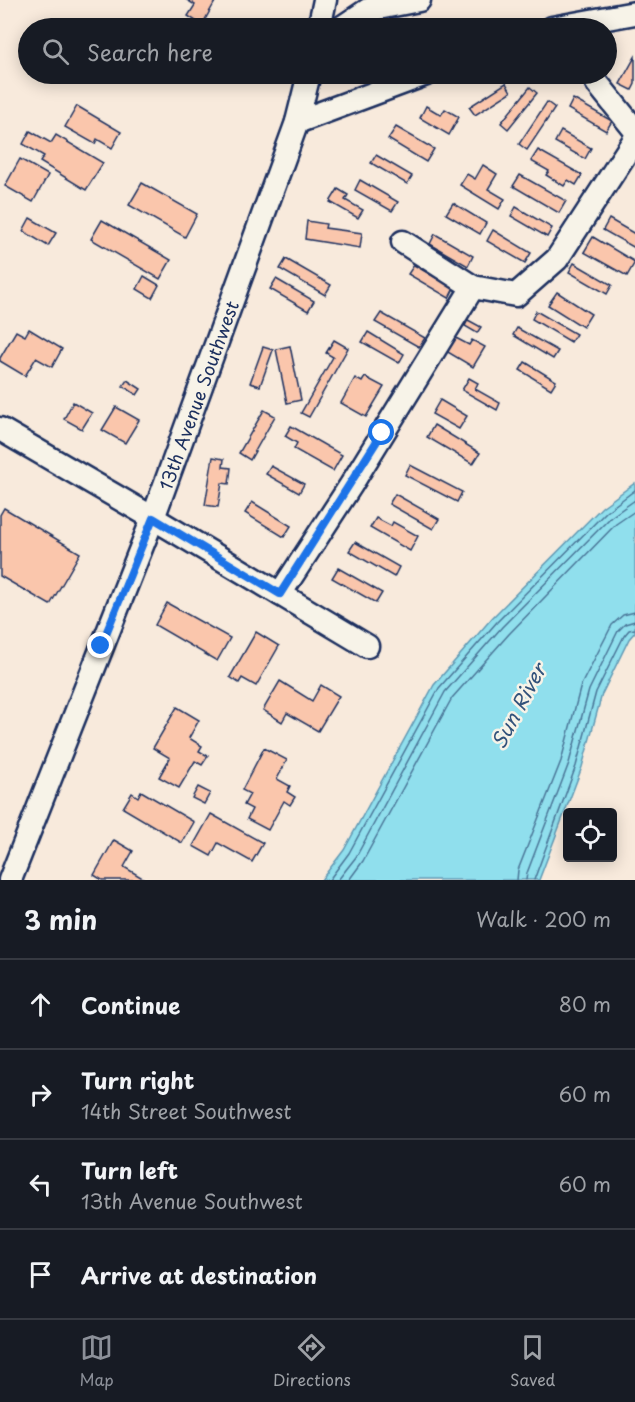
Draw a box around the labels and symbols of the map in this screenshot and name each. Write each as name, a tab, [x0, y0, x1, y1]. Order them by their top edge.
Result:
street label: 13th Avenue Southwest	[151, 297, 245, 494]
route start	[368, 419, 394, 445]
route end	[87, 632, 113, 658]
water label: Sun River	[483, 656, 554, 754]

